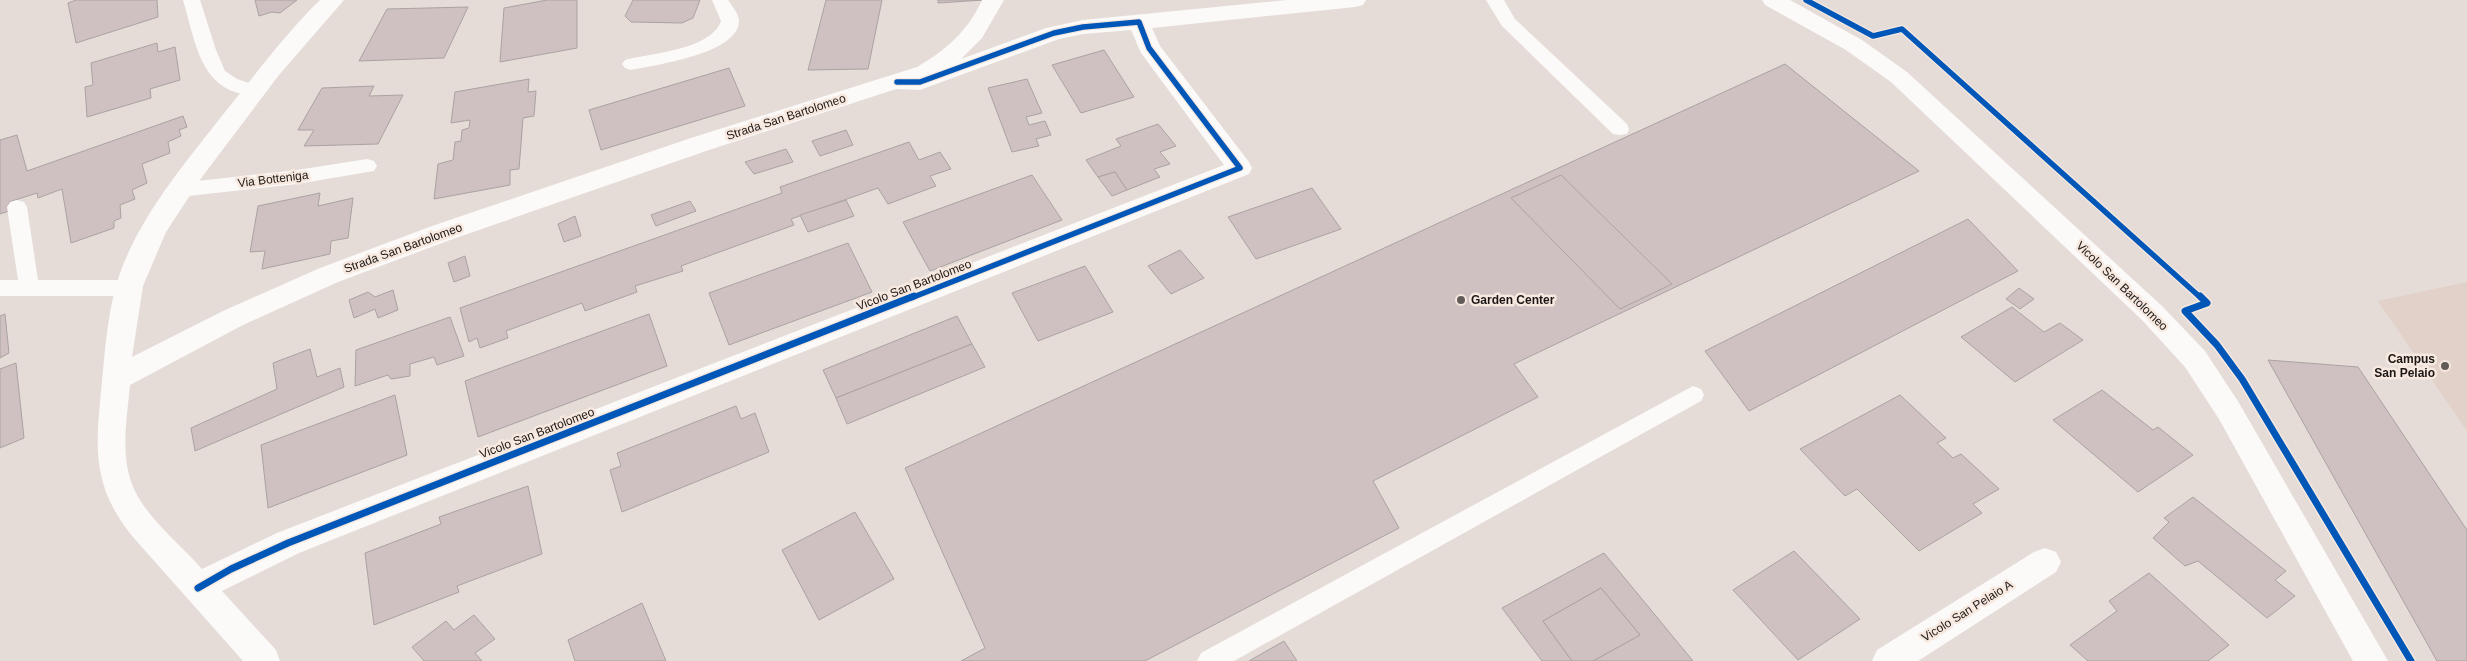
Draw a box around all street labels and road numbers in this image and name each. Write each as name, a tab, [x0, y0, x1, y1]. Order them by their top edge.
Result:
street label: Strada San Bartolomeo	[725, 91, 848, 143]
street label: Via Botteniga	[237, 168, 309, 190]
street label: Strada San Bartolomeo	[342, 220, 464, 276]
street label: Vicolo San Bartolomeo	[2073, 239, 2171, 334]
street label: Vicolo San Bartolomeo	[855, 257, 974, 313]
street label: Vicolo San Bartolomeo	[478, 405, 597, 461]
street label: Vicolo San Pelaio A	[1919, 577, 2015, 645]

